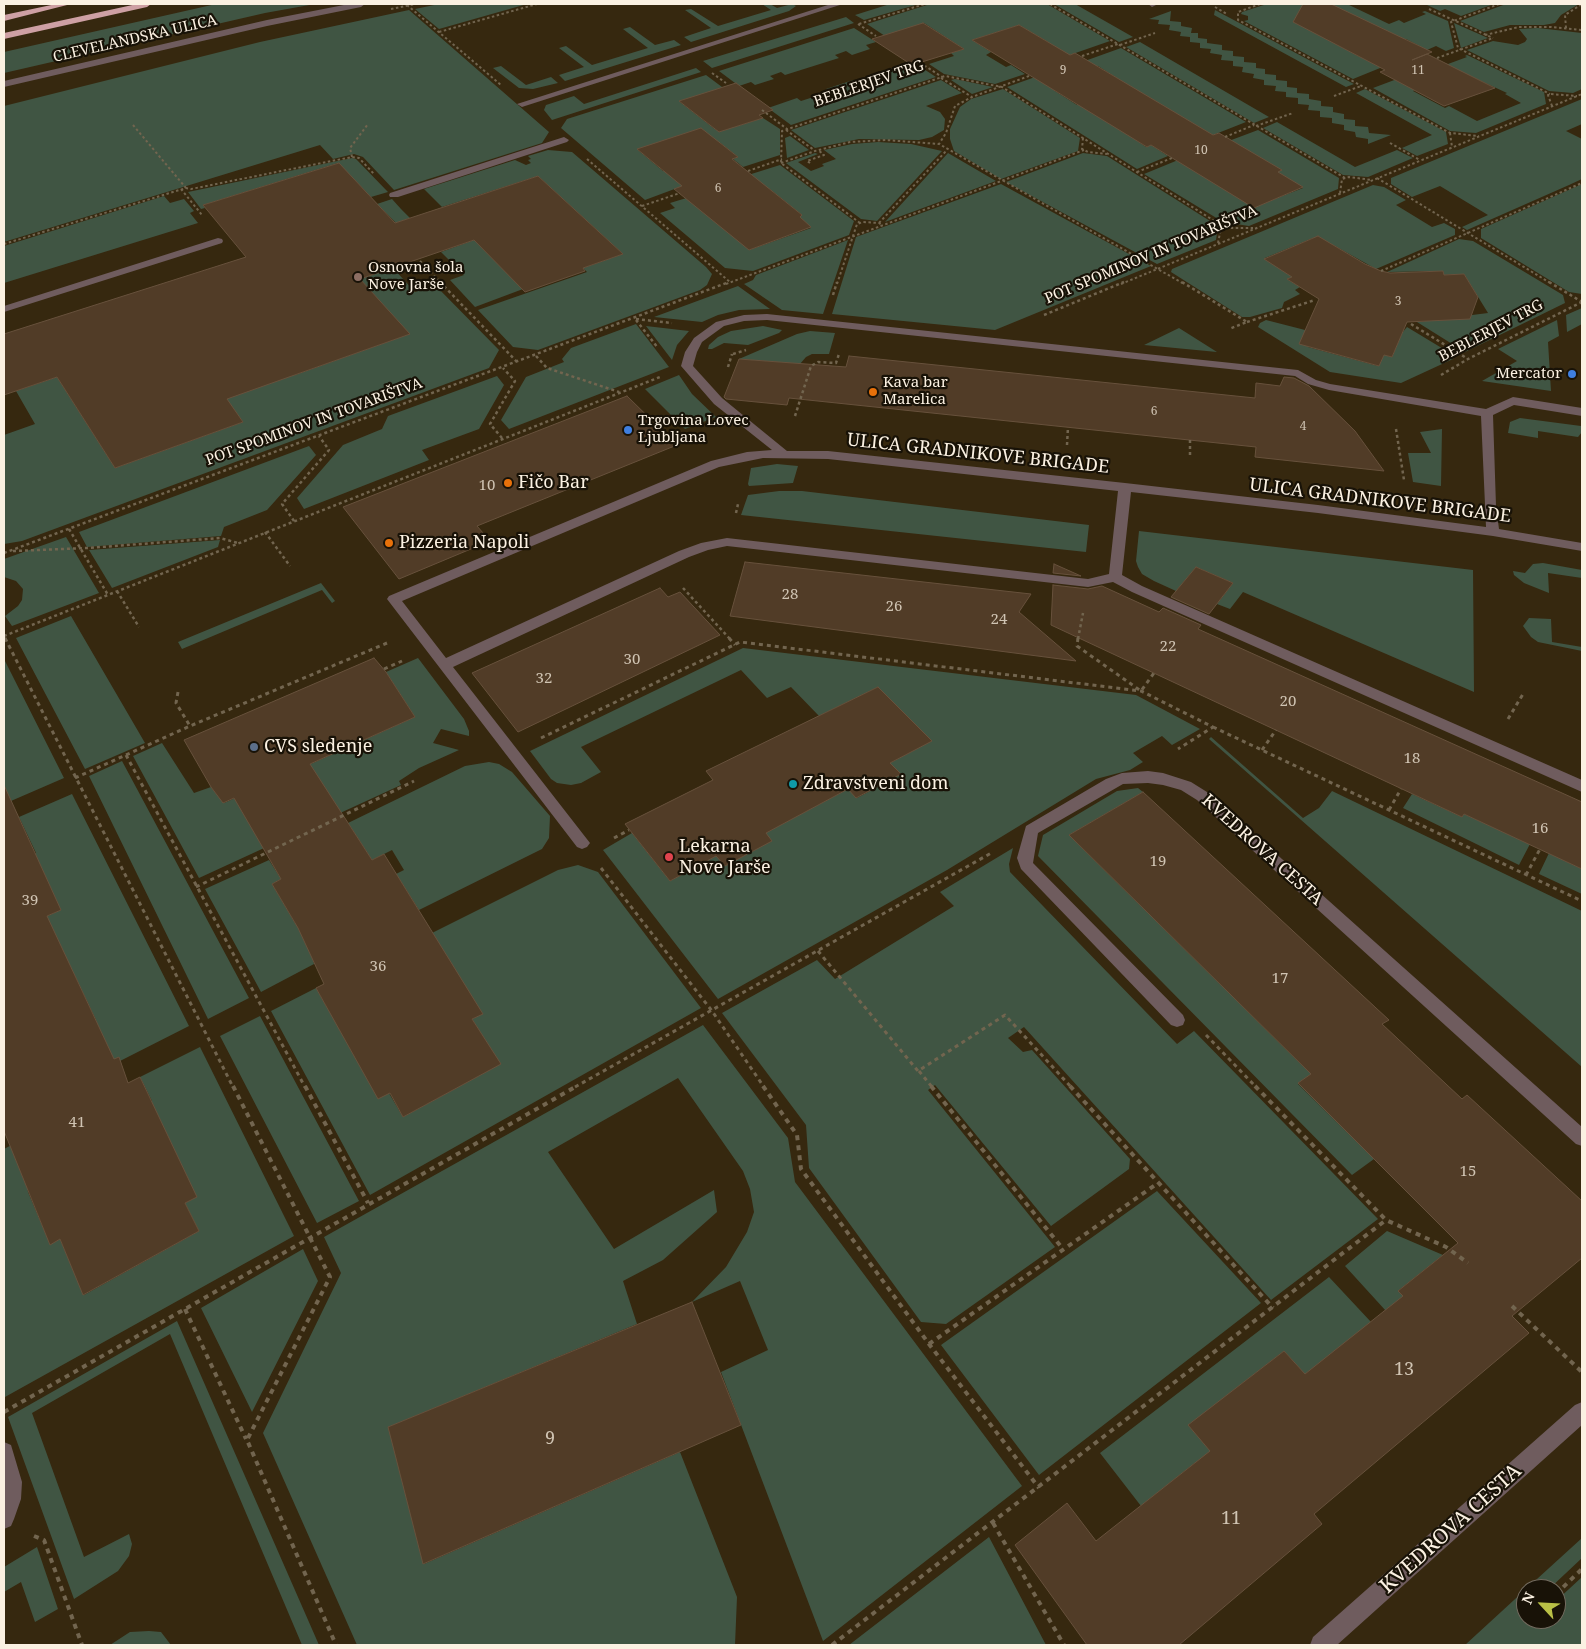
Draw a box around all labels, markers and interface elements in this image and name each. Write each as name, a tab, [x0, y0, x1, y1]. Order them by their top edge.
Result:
street label: CLEVELANDSKA ULICA	[51, 11, 219, 67]
street label: BEBLERJEV TRG	[812, 57, 926, 111]
house number: 9	[1060, 64, 1066, 78]
house number: 11	[1411, 64, 1425, 78]
house number: 10	[1194, 144, 1208, 158]
house number: 6	[715, 182, 721, 196]
street label: POT SPOMINOV IN TOVARIŠTVA	[1042, 202, 1260, 308]
place label: Osnovna šola Nove Jarše	[368, 259, 463, 294]
marker: Osnovna šola Nove Jarše	[352, 271, 364, 283]
house number: 3	[1395, 295, 1401, 309]
street label: BEBLERJEV TRG	[1436, 296, 1546, 366]
place label: Mercator	[1496, 365, 1562, 383]
marker: Mercator	[1566, 368, 1578, 380]
street label: POT SPOMINOV IN TOVARIŠTVA	[203, 374, 425, 470]
place label: Kava bar Marelica	[883, 374, 948, 409]
marker: Kava bar Marelica	[867, 386, 879, 398]
house number: 6	[1151, 405, 1157, 419]
place label: Trgovina Lovec Ljubljana	[638, 412, 749, 447]
house number: 4	[1300, 420, 1306, 434]
marker: Trgovina Lovec Ljubljana	[622, 424, 634, 436]
street label: ULICA GRADNIKOVE BRIGADE	[846, 430, 1110, 478]
place label: Fičo Bar	[518, 472, 589, 494]
street label: ULICA GRADNIKOVE BRIGADE	[1248, 474, 1512, 528]
house number: 10	[479, 477, 495, 495]
marker: Fičo Bar	[502, 477, 514, 489]
place label: Pizzeria Napoli	[399, 532, 529, 554]
marker: Pizzeria Napoli	[383, 537, 395, 549]
house number: 28	[782, 586, 798, 604]
house number: 26	[886, 598, 902, 616]
house number: 24	[991, 611, 1007, 629]
house number: 22	[1160, 638, 1176, 656]
house number: 30	[624, 651, 640, 669]
house number: 32	[536, 670, 552, 688]
house number: 20	[1280, 693, 1296, 711]
place label: CVS sledenje	[264, 736, 372, 758]
marker: CVS sledenje	[248, 741, 260, 753]
house number: 18	[1404, 750, 1420, 768]
place label: Zdravstveni dom	[803, 773, 948, 795]
marker: Zdravstveni dom	[787, 778, 799, 790]
street label: KVEDROVA CESTA	[1197, 790, 1327, 910]
house number: 16	[1532, 820, 1548, 838]
place label: Lekarna Nove Jarše	[679, 836, 771, 879]
marker: Lekarna Nove Jarše	[663, 851, 675, 863]
house number: 19	[1150, 853, 1166, 871]
house number: 39	[22, 892, 38, 910]
house number: 36	[370, 958, 386, 976]
house number: 17	[1272, 970, 1288, 988]
house number: 41	[69, 1114, 85, 1132]
house number: 15	[1460, 1163, 1476, 1181]
house number: 13	[1394, 1359, 1414, 1381]
house number: 9	[545, 1428, 555, 1450]
street label: KVEDROVA CESTA	[1375, 1459, 1527, 1599]
house number: 11	[1221, 1508, 1241, 1530]
north arrow	[1516, 1579, 1566, 1629]
text: N	[1517, 1589, 1539, 1607]

